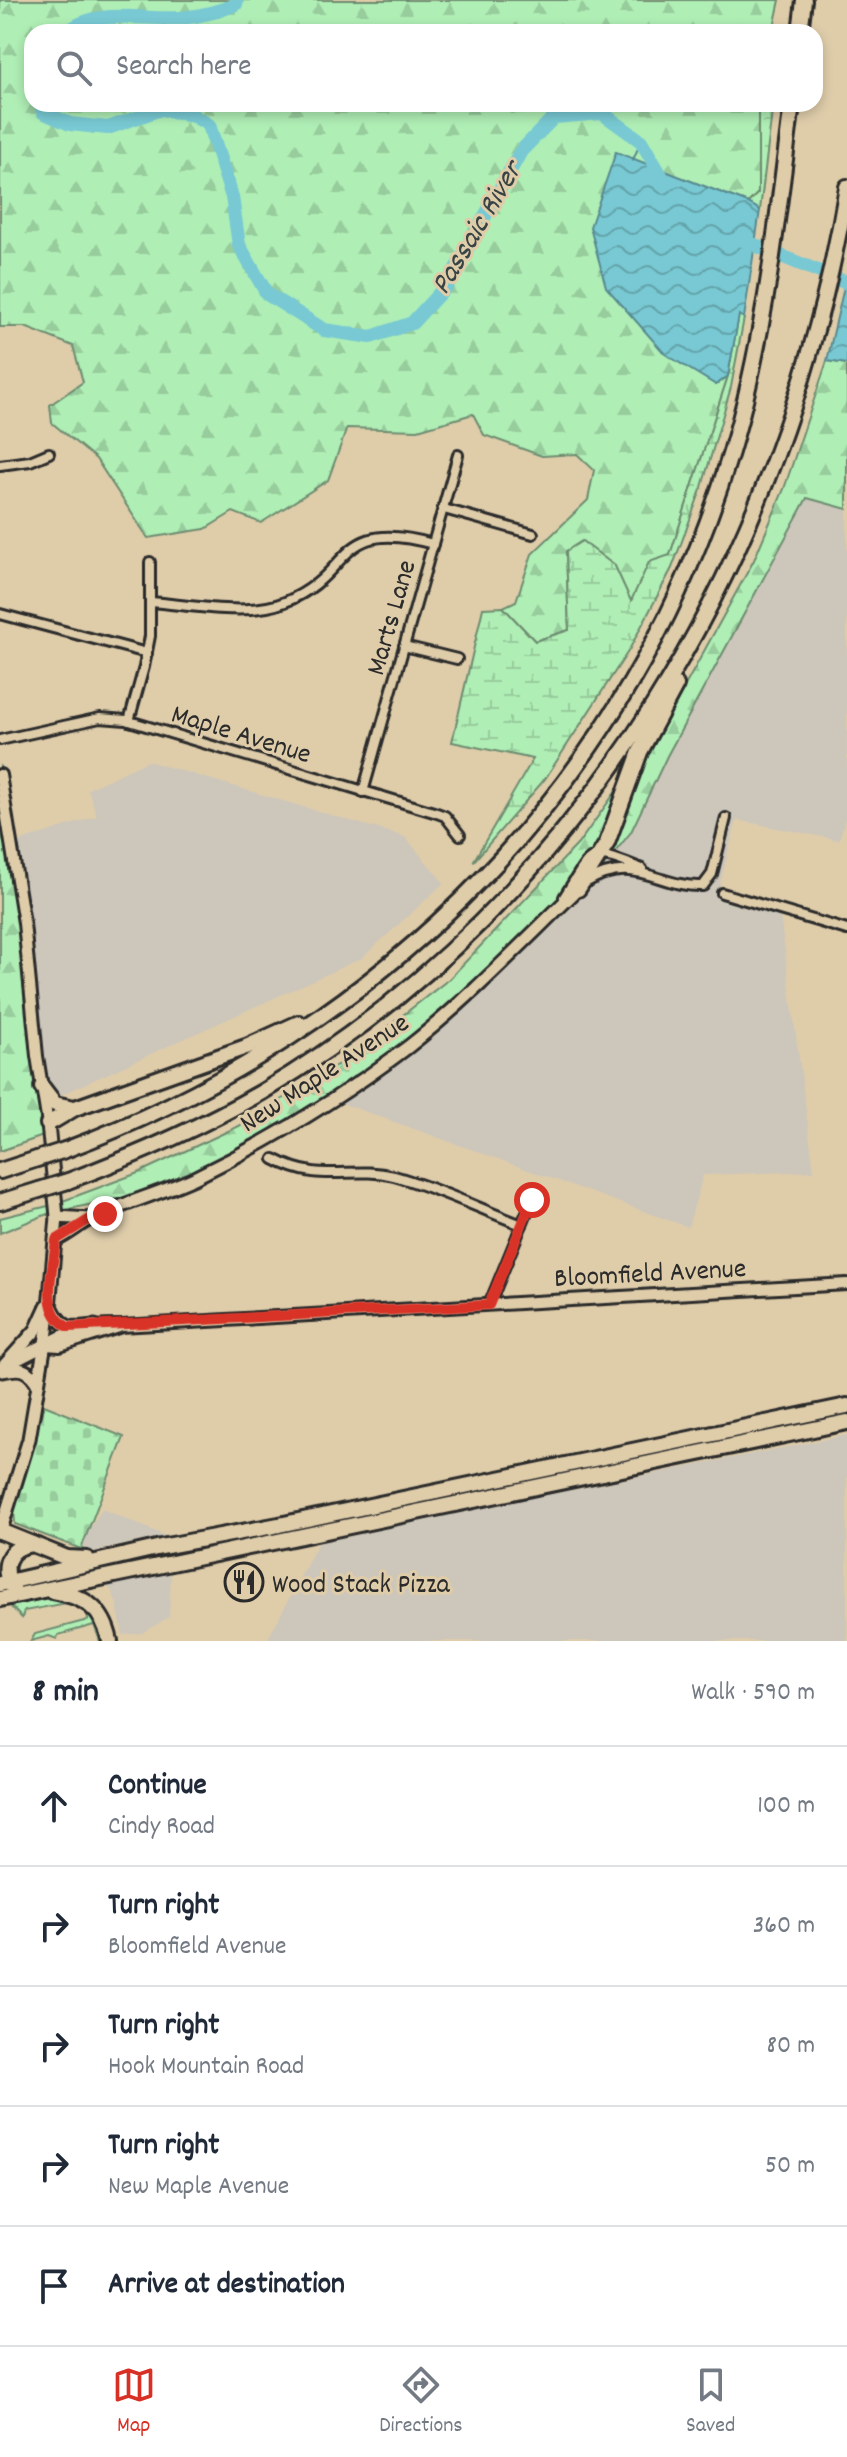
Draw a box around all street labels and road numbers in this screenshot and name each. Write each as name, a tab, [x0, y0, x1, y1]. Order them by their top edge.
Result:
street label: Marts Lane	[358, 556, 429, 681]
street label: Maple Avenue	[166, 697, 315, 777]
street label: New Maple Avenue	[233, 1005, 418, 1145]
street label: Bloomfield Avenue	[553, 1251, 747, 1301]

